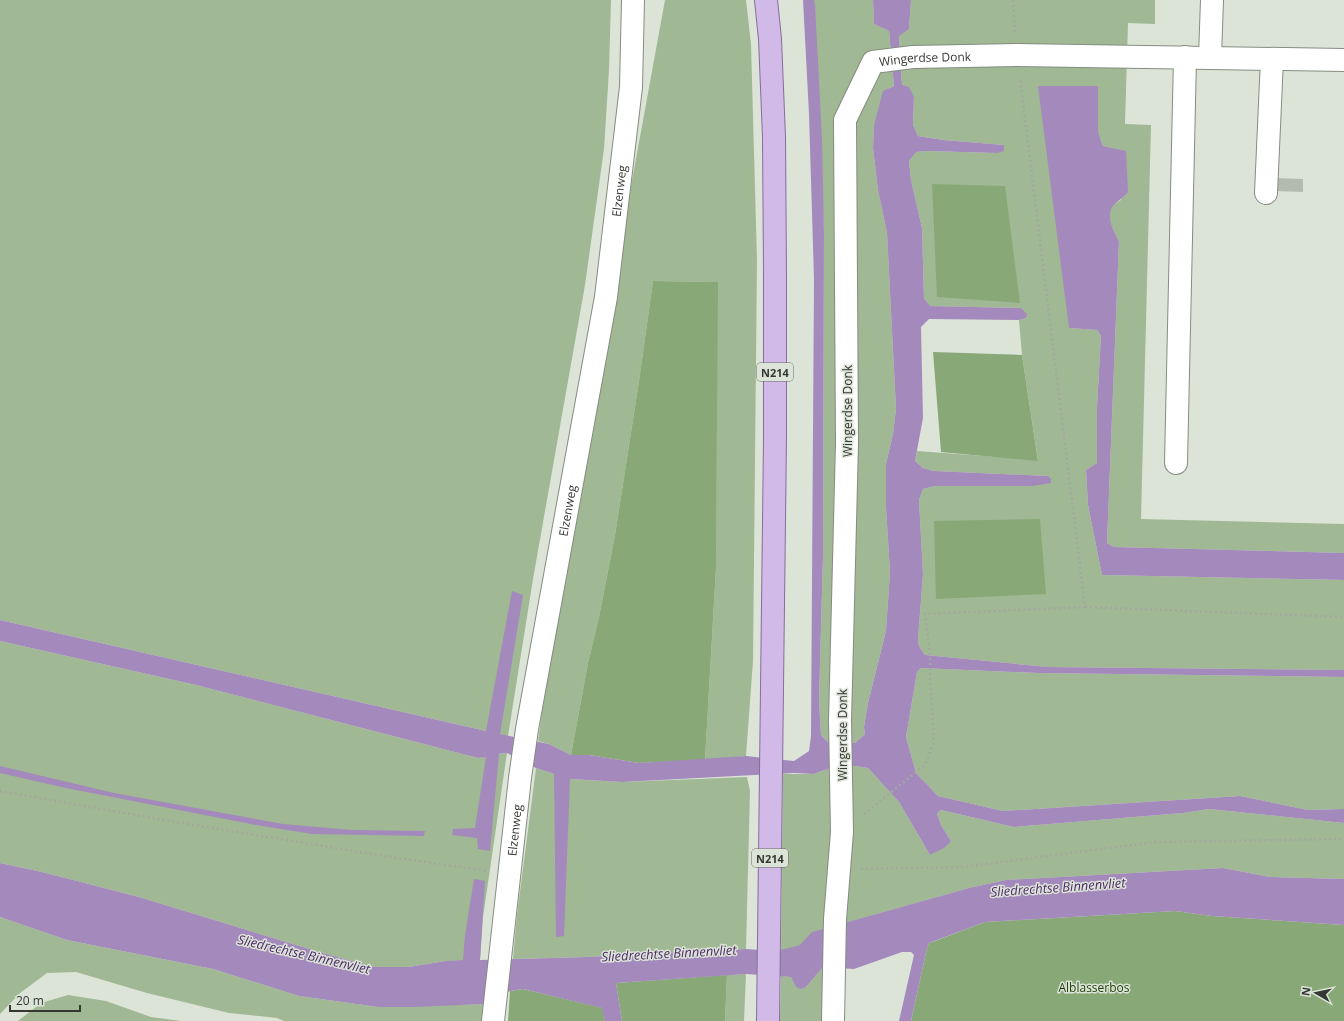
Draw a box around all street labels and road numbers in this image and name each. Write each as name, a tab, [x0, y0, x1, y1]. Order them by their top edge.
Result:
street label: Wingerdse Donk	[878, 47, 972, 70]
street label: Elzenweg	[607, 164, 630, 218]
road number: N214	[757, 363, 793, 381]
street label: Wingerdse Donk	[839, 364, 856, 457]
street label: Elzenweg	[554, 483, 580, 538]
street label: Wingerdse Donk	[834, 688, 851, 781]
street label: Elzenweg	[503, 803, 526, 857]
road number: N214	[752, 849, 788, 867]

